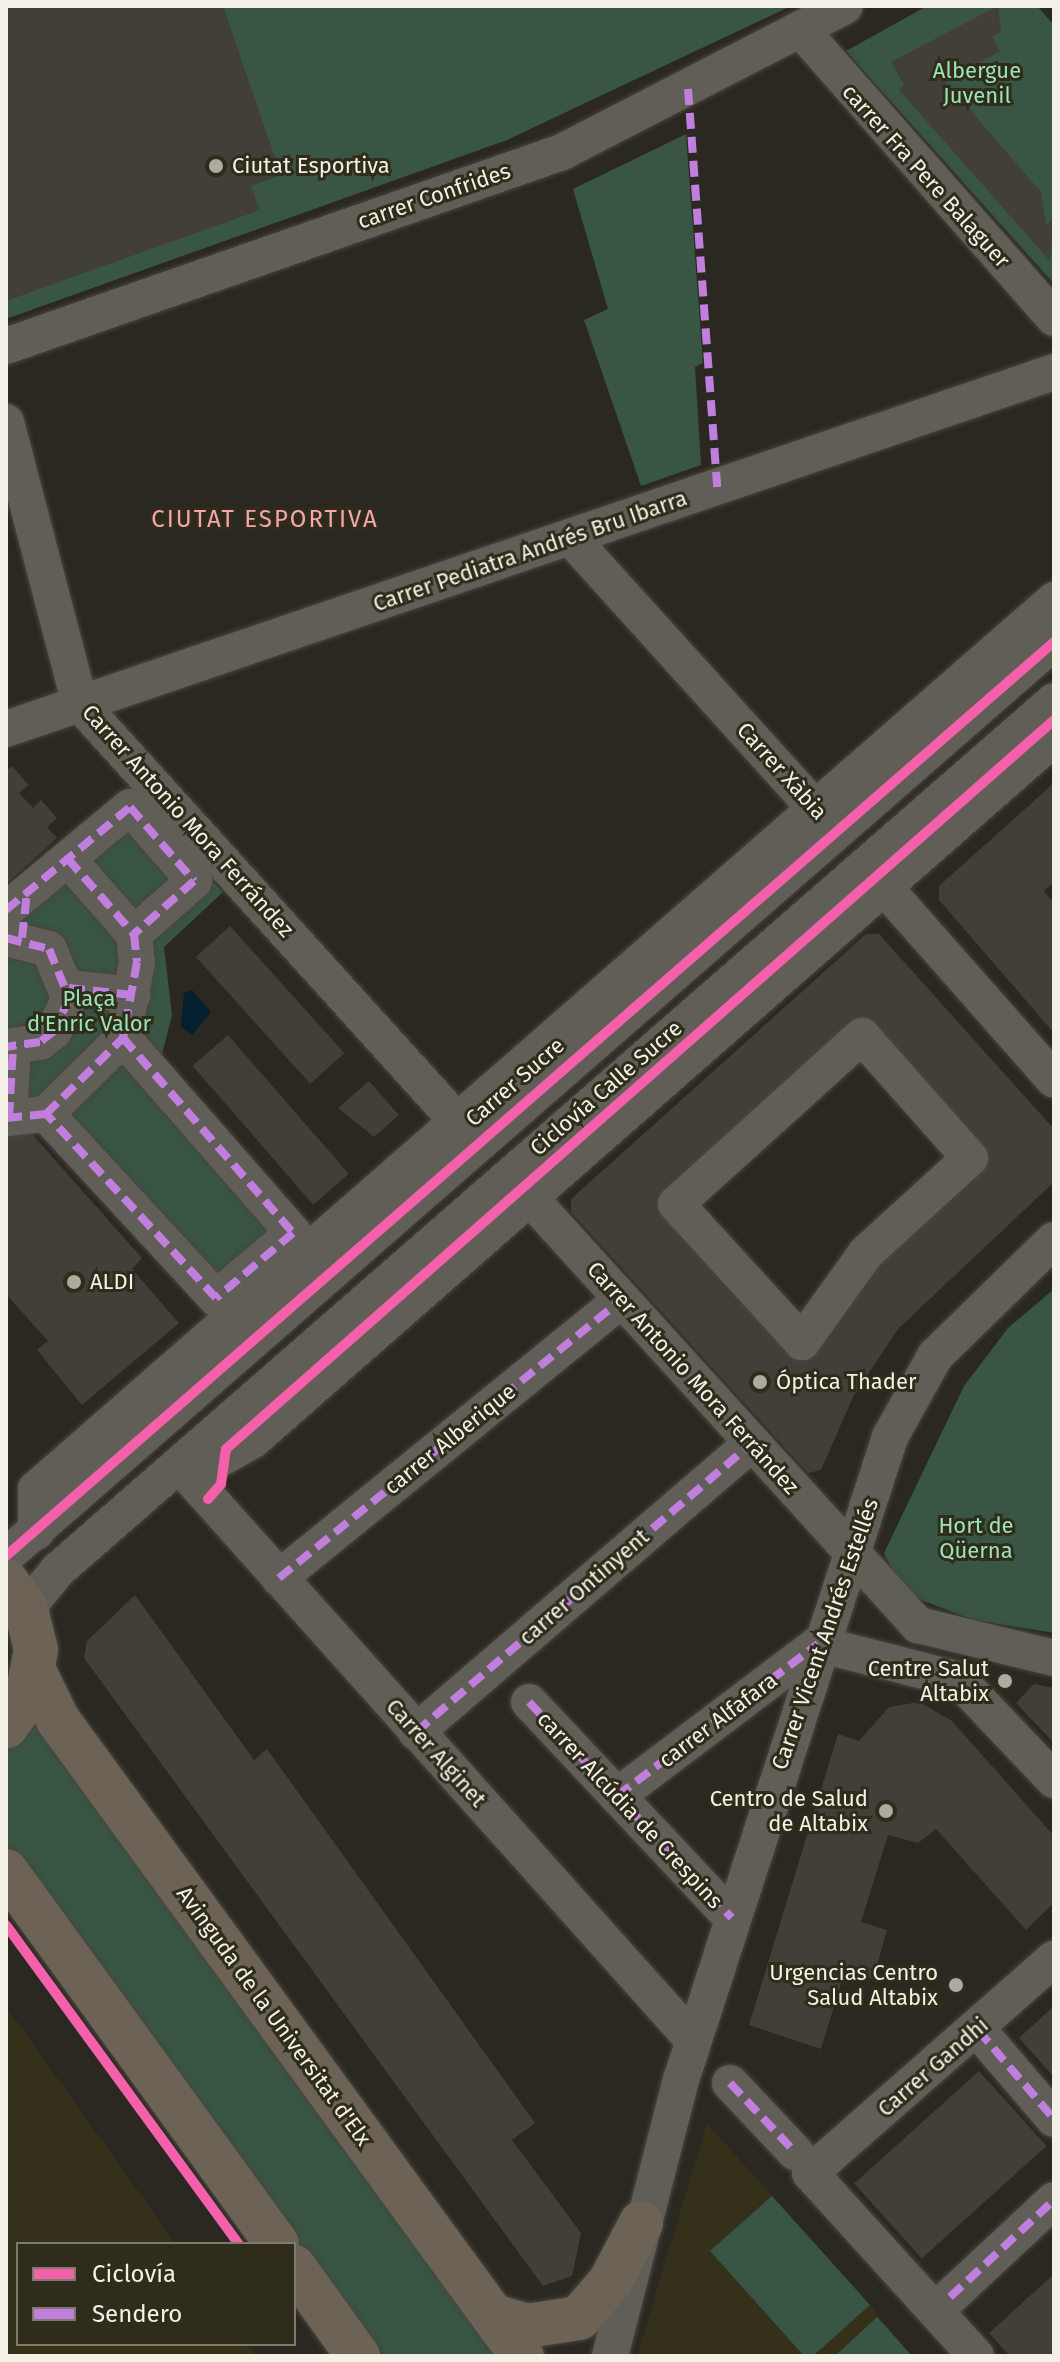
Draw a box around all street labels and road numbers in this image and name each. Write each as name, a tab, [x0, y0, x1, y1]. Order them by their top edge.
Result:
street label: carrer Fra Pere Balaguer	[837, 79, 1015, 273]
street label: carrer Confrides	[354, 157, 514, 235]
street label: Carrer Pediatra Andrés Bru Ibarra	[370, 485, 690, 617]
street label: Carrer Antonio Mora Ferrández	[77, 699, 299, 943]
street label: Carrer Xàbia	[731, 717, 833, 825]
street label: Ciclovía Calle Sucre	[525, 1015, 687, 1161]
street label: Carrer Sucre	[460, 1032, 570, 1132]
street label: Carrer Antonio Mora Ferrández	[582, 1256, 804, 1500]
street label: carrer Alberique	[379, 1378, 521, 1500]
street label: Carrer Vicent Andrés Estellés	[766, 1495, 884, 1773]
street label: carrer Ontinyent	[514, 1523, 654, 1651]
street label: carrer Alfafara	[654, 1667, 782, 1773]
street label: Carrer Alginet	[381, 1694, 491, 1812]
street label: carrer Alcúdia de Crespins	[532, 1706, 728, 1914]
street label: Avinguda de la Universitat d'Elx	[171, 1881, 377, 2151]
street label: Carrer Gandhi	[872, 2012, 994, 2122]

